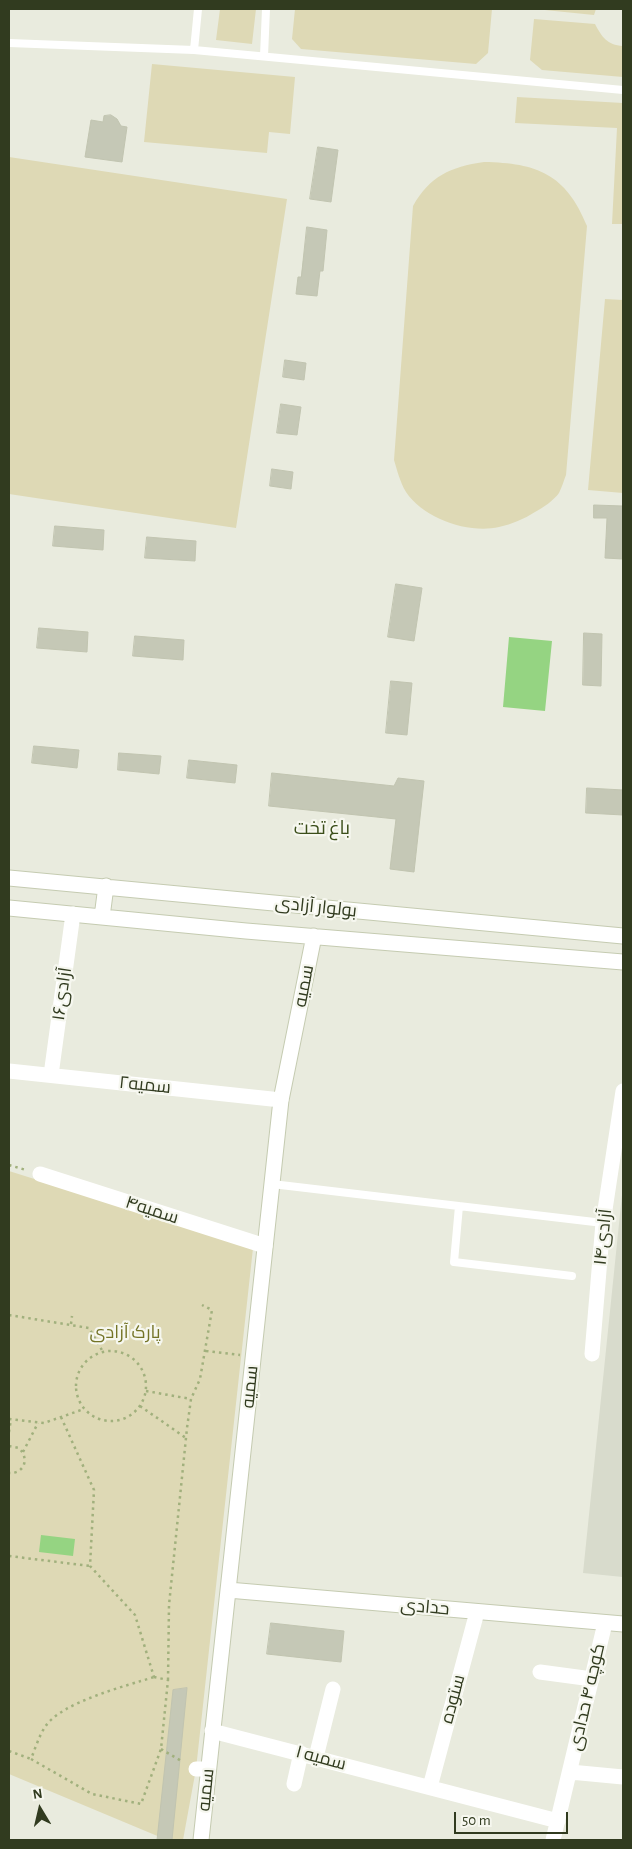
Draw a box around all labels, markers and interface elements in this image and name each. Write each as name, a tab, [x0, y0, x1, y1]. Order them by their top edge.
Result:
district label: باغ تخت	[294, 817, 350, 839]
street label: بولوار آزادی	[274, 892, 358, 922]
street label: سمیه	[289, 963, 319, 1009]
street label: آزادی۱۶	[48, 966, 76, 1022]
street label: ۲سمیه	[118, 1072, 172, 1098]
street label: سمیه۴	[123, 1191, 181, 1229]
street label: آزادی۱۴	[589, 1208, 617, 1266]
park label: پارک آزادی	[89, 1322, 161, 1344]
street label: سمیه	[237, 1365, 263, 1409]
street label: حدادی	[400, 1594, 450, 1620]
street label: کوچه ۴ حدادی	[564, 1641, 610, 1753]
street label: ستوده	[436, 1672, 470, 1726]
street label: ۱ سمیه	[293, 1741, 349, 1775]
street label: سمیه	[193, 1768, 219, 1812]
north arrow	[15, 1784, 65, 1834]
text: N	[32, 1787, 44, 1802]
scale bar	[457, 1802, 571, 1834]
text: 50 m	[462, 1813, 491, 1828]

